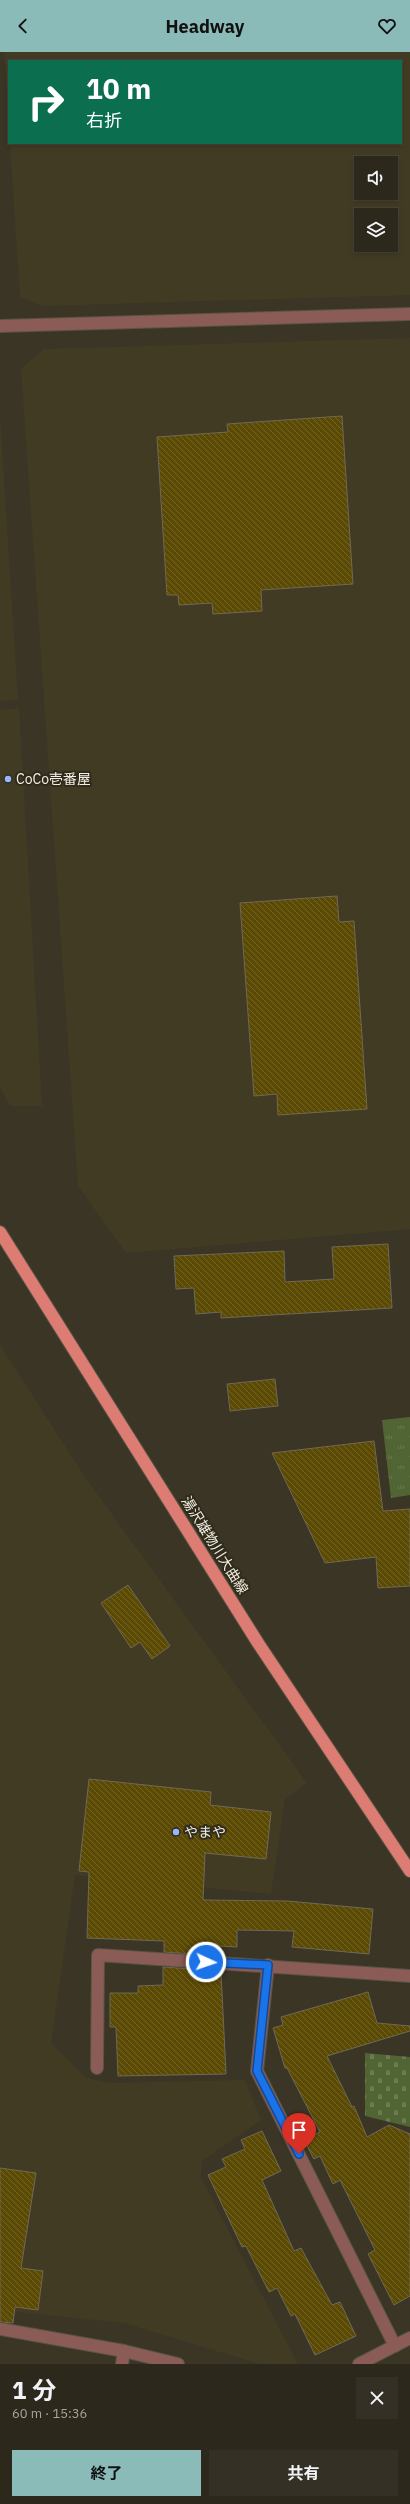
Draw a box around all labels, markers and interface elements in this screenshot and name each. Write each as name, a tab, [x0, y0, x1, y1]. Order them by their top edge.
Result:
icon: back	[12, 15, 34, 37]
text: Headway	[166, 15, 244, 38]
icon: heart	[376, 15, 398, 37]
text: 10 m	[86, 70, 151, 107]
icon: right	[20, 76, 72, 128]
text: 右折	[86, 109, 122, 132]
map controls	[354, 156, 398, 252]
button: sound	[354, 156, 398, 200]
button: layers	[354, 208, 398, 252]
place label: CoCo壱番屋	[16, 770, 91, 788]
marker: CoCo壱番屋	[3, 774, 13, 784]
street label: 湯沢雄物川大曲線	[178, 1493, 252, 1597]
place label: やまや	[184, 1823, 226, 1841]
marker: やまや	[171, 1827, 181, 1837]
position arrow	[185, 1941, 227, 1983]
pin	[282, 2113, 316, 2154]
icon: arrive	[288, 2119, 310, 2141]
text: 1 分	[12, 2374, 56, 2406]
button: close	[356, 2377, 398, 2419]
text: 60 m · 15:36	[12, 2405, 87, 2422]
button: 終了	[12, 2450, 201, 2496]
button: 共有	[209, 2450, 398, 2496]

